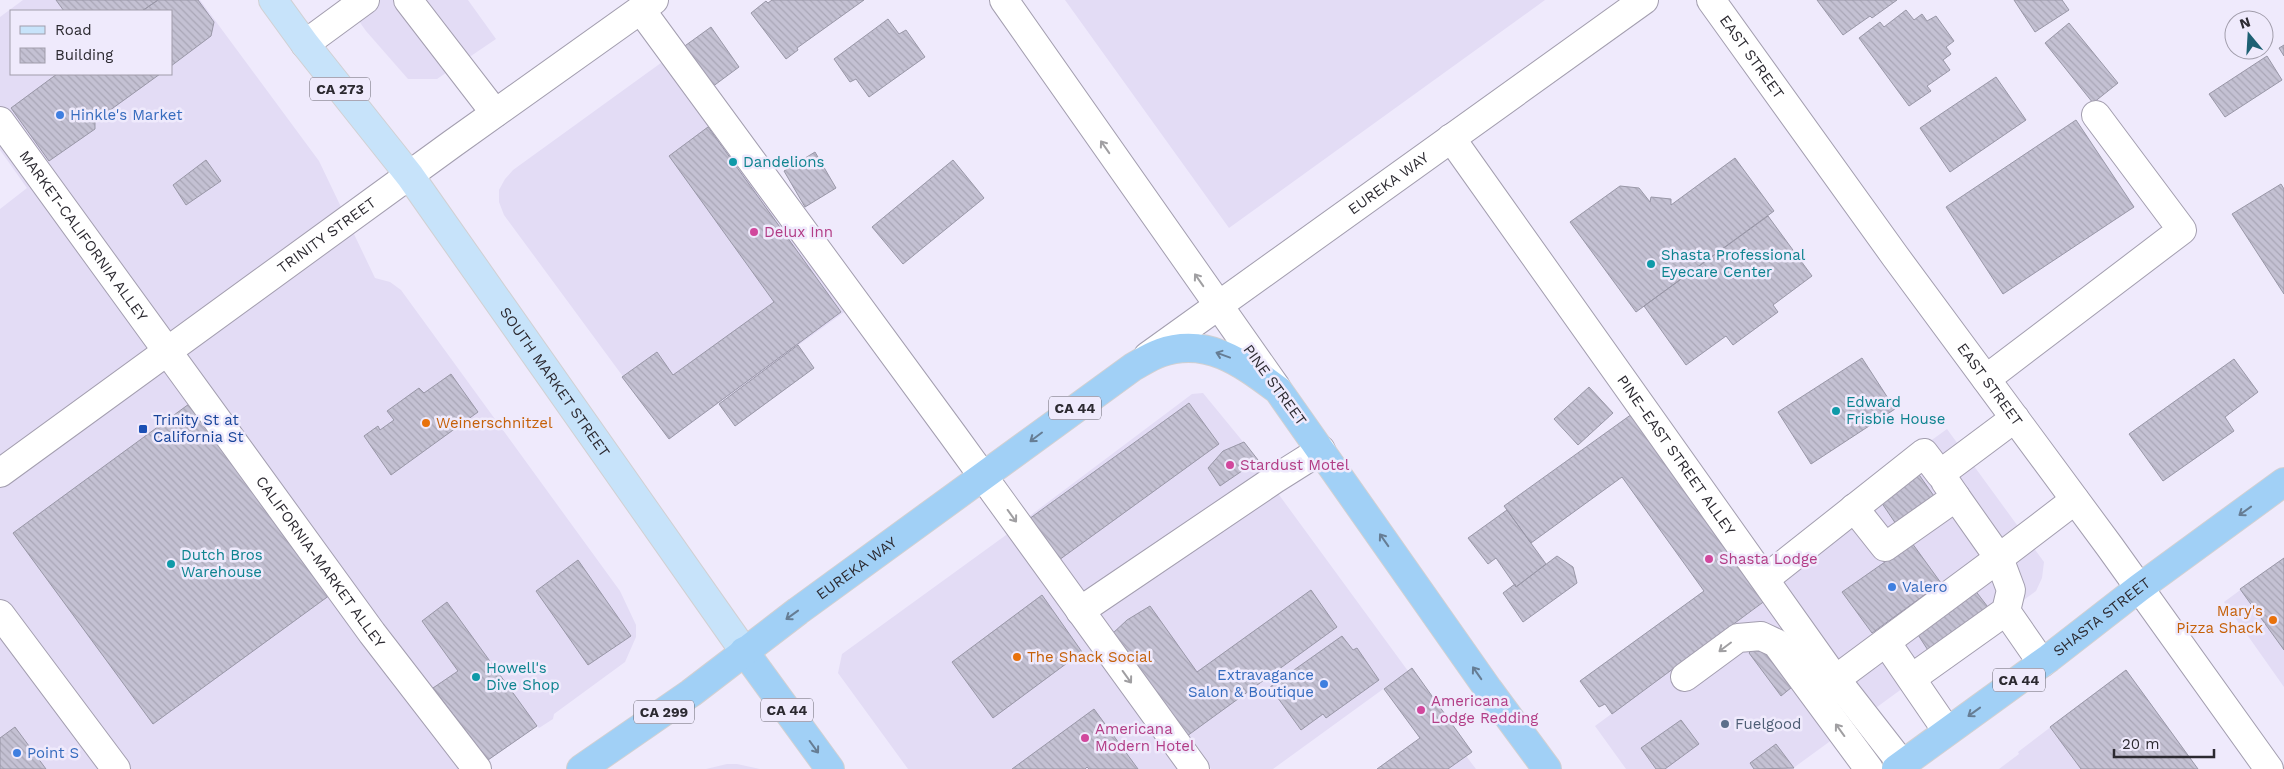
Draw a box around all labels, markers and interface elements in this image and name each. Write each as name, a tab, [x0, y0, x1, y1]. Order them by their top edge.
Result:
legend	[10, 10, 172, 75]
north arrow	[2224, 10, 2274, 60]
street label: EAST STREET	[1716, 11, 1788, 102]
text: N	[2238, 13, 2252, 32]
text: Road	[55, 21, 92, 39]
text: Building	[55, 46, 113, 64]
road number: CA 273	[310, 78, 370, 100]
place label: Hinkle's Market	[70, 106, 183, 124]
marker: Hinkle's Market	[54, 109, 66, 121]
one-way arrow	[1100, 140, 1111, 154]
street label: MARKET-CALIFORNIA ALLEY	[15, 147, 152, 325]
street label: EUREKA WAY	[1345, 148, 1433, 218]
place label: Dandelions	[743, 153, 825, 171]
marker: Dandelions	[727, 156, 739, 168]
street label: TRINITY STREET	[274, 193, 379, 277]
place label: Delux Inn	[764, 223, 833, 241]
marker: Delux Inn	[748, 226, 760, 238]
place label: Shasta Professional Eyecare Center	[1661, 246, 1806, 281]
marker: Shasta Professional Eyecare Center	[1645, 258, 1657, 270]
one-way arrow	[1194, 273, 1204, 287]
street label: SOUTH MARKET STREET	[496, 304, 614, 460]
street label: EAST STREET	[1953, 339, 2026, 430]
street label: PINE STREET	[1240, 341, 1310, 429]
one-way arrow	[1216, 350, 1231, 359]
street label: PINE–EAST STREET ALLEY	[1613, 372, 1739, 539]
place label: Edward Frisbie House	[1846, 393, 1945, 428]
road number: CA 44	[1049, 396, 1101, 419]
marker: Edward Frisbie House	[1830, 405, 1842, 417]
place label: Trinity St at California St	[153, 411, 244, 446]
place label: Weinerschnitzel	[436, 414, 553, 432]
marker: Weinerschnitzel	[420, 417, 432, 429]
marker: Trinity St at California St	[137, 423, 149, 435]
one-way arrow	[1030, 432, 1043, 443]
place label: Stardust Motel	[1240, 456, 1350, 474]
marker: Stardust Motel	[1224, 459, 1236, 471]
street label: CALIFORNIA-MARKET ALLEY	[252, 473, 389, 652]
one-way arrow	[2239, 505, 2252, 516]
one-way arrow	[1007, 509, 1017, 523]
street label: EUREKA WAY	[813, 533, 901, 604]
one-way arrow	[1379, 533, 1389, 547]
place label: Dutch Bros Warehouse	[181, 546, 263, 581]
place label: Shasta Lodge	[1719, 550, 1818, 568]
marker: Shasta Lodge	[1703, 553, 1715, 565]
marker: Dutch Bros Warehouse	[165, 558, 177, 570]
street label: SHASTA STREET	[2050, 574, 2154, 660]
place label: Valero	[1902, 578, 1947, 596]
marker: Valero	[1886, 581, 1898, 593]
place label: Mary's Pizza Shack	[2176, 602, 2263, 637]
one-way arrow	[785, 610, 799, 620]
marker: Mary's Pizza Shack	[2267, 614, 2279, 626]
one-way arrow	[1719, 641, 1732, 652]
place label: The Shack Social	[1027, 648, 1152, 666]
marker: The Shack Social	[1011, 651, 1023, 663]
place label: Howell's Dive Shop	[486, 659, 560, 694]
place label: Extravagance Salon & Boutique	[1188, 666, 1314, 701]
one-way arrow	[1472, 666, 1482, 680]
road number: CA 44	[1993, 668, 2045, 692]
one-way arrow	[1122, 670, 1132, 684]
marker: Howell's Dive Shop	[470, 671, 482, 683]
marker: Extravagance Salon & Boutique	[1318, 678, 1330, 690]
place label: Americana Lodge Redding	[1431, 692, 1538, 727]
road number: CA 44	[761, 698, 813, 722]
road number: CA 299	[634, 700, 694, 724]
marker: Americana Lodge Redding	[1415, 704, 1427, 716]
one-way arrow	[1968, 707, 1982, 717]
place label: Fuelgood	[1735, 715, 1801, 733]
marker: Fuelgood	[1719, 718, 1731, 730]
place label: Americana Modern Hotel	[1095, 720, 1195, 755]
one-way arrow	[1835, 723, 1845, 737]
scale bar	[2114, 726, 2214, 758]
marker: Americana Modern Hotel	[1079, 732, 1091, 744]
text: 20 m	[2122, 735, 2160, 753]
one-way arrow	[809, 740, 819, 754]
place label: Point S	[27, 744, 79, 762]
marker: Point S	[11, 747, 23, 759]

